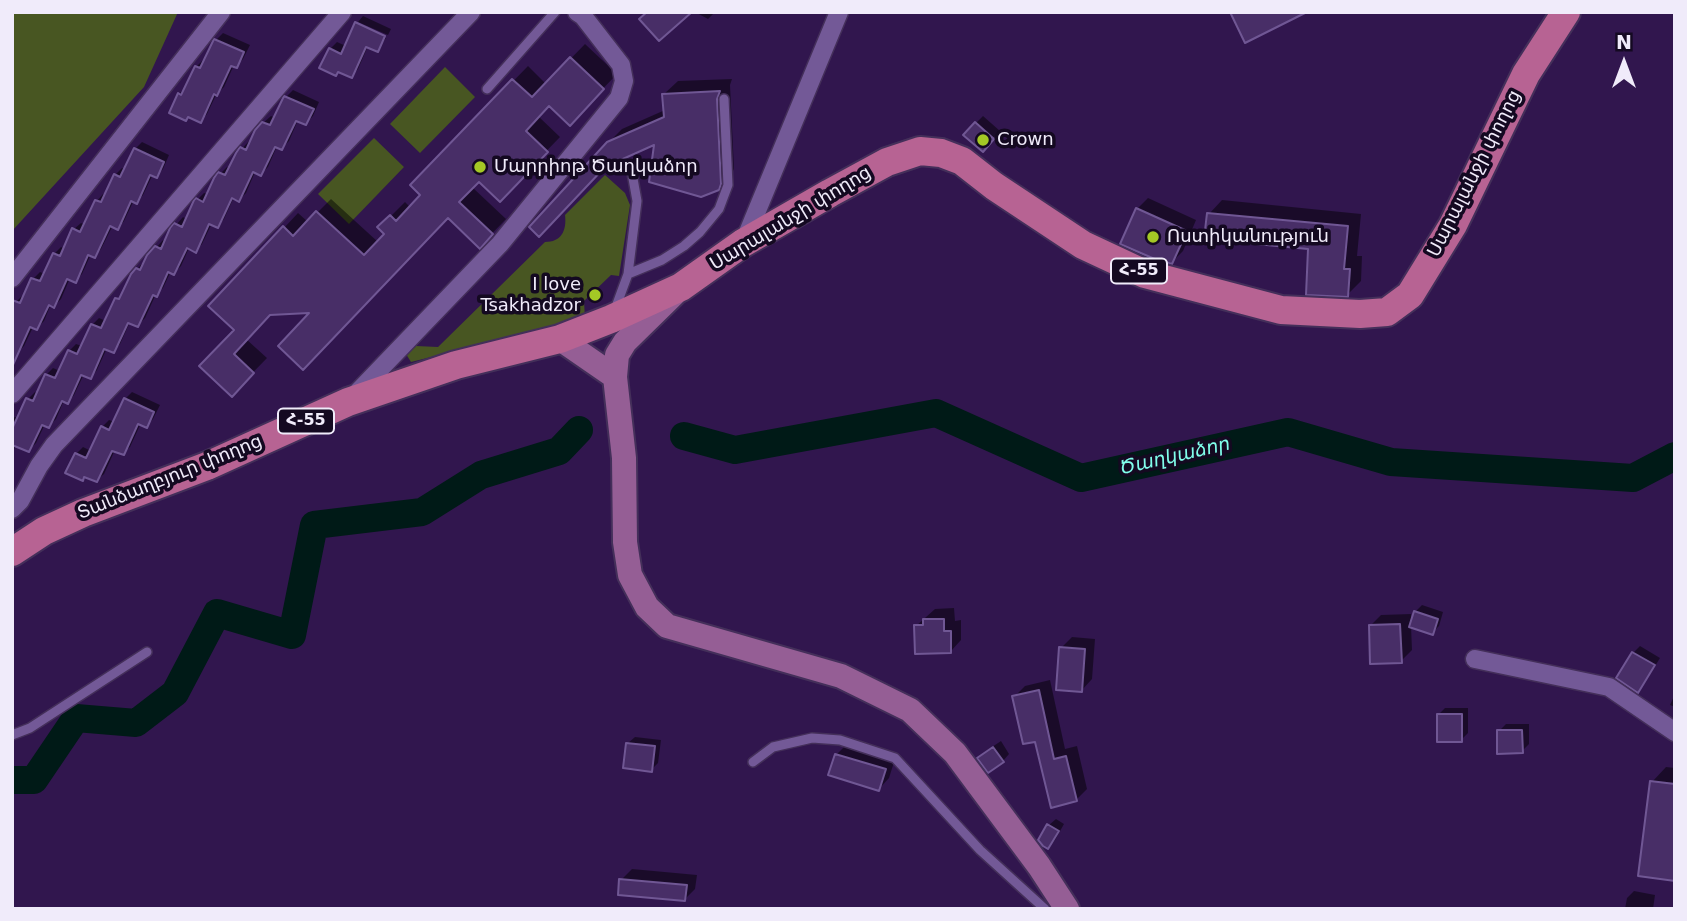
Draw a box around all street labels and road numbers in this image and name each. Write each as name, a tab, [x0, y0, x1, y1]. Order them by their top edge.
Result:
street label: Սարալանջի փողոց	[1424, 87, 1526, 261]
street label: Սարալանջի փողոց	[707, 162, 875, 276]
road number: Հ-55	[1111, 258, 1167, 284]
road number: Հ-55	[278, 408, 334, 434]
street label: Տանձաղբյուր փողոց	[74, 431, 266, 525]

